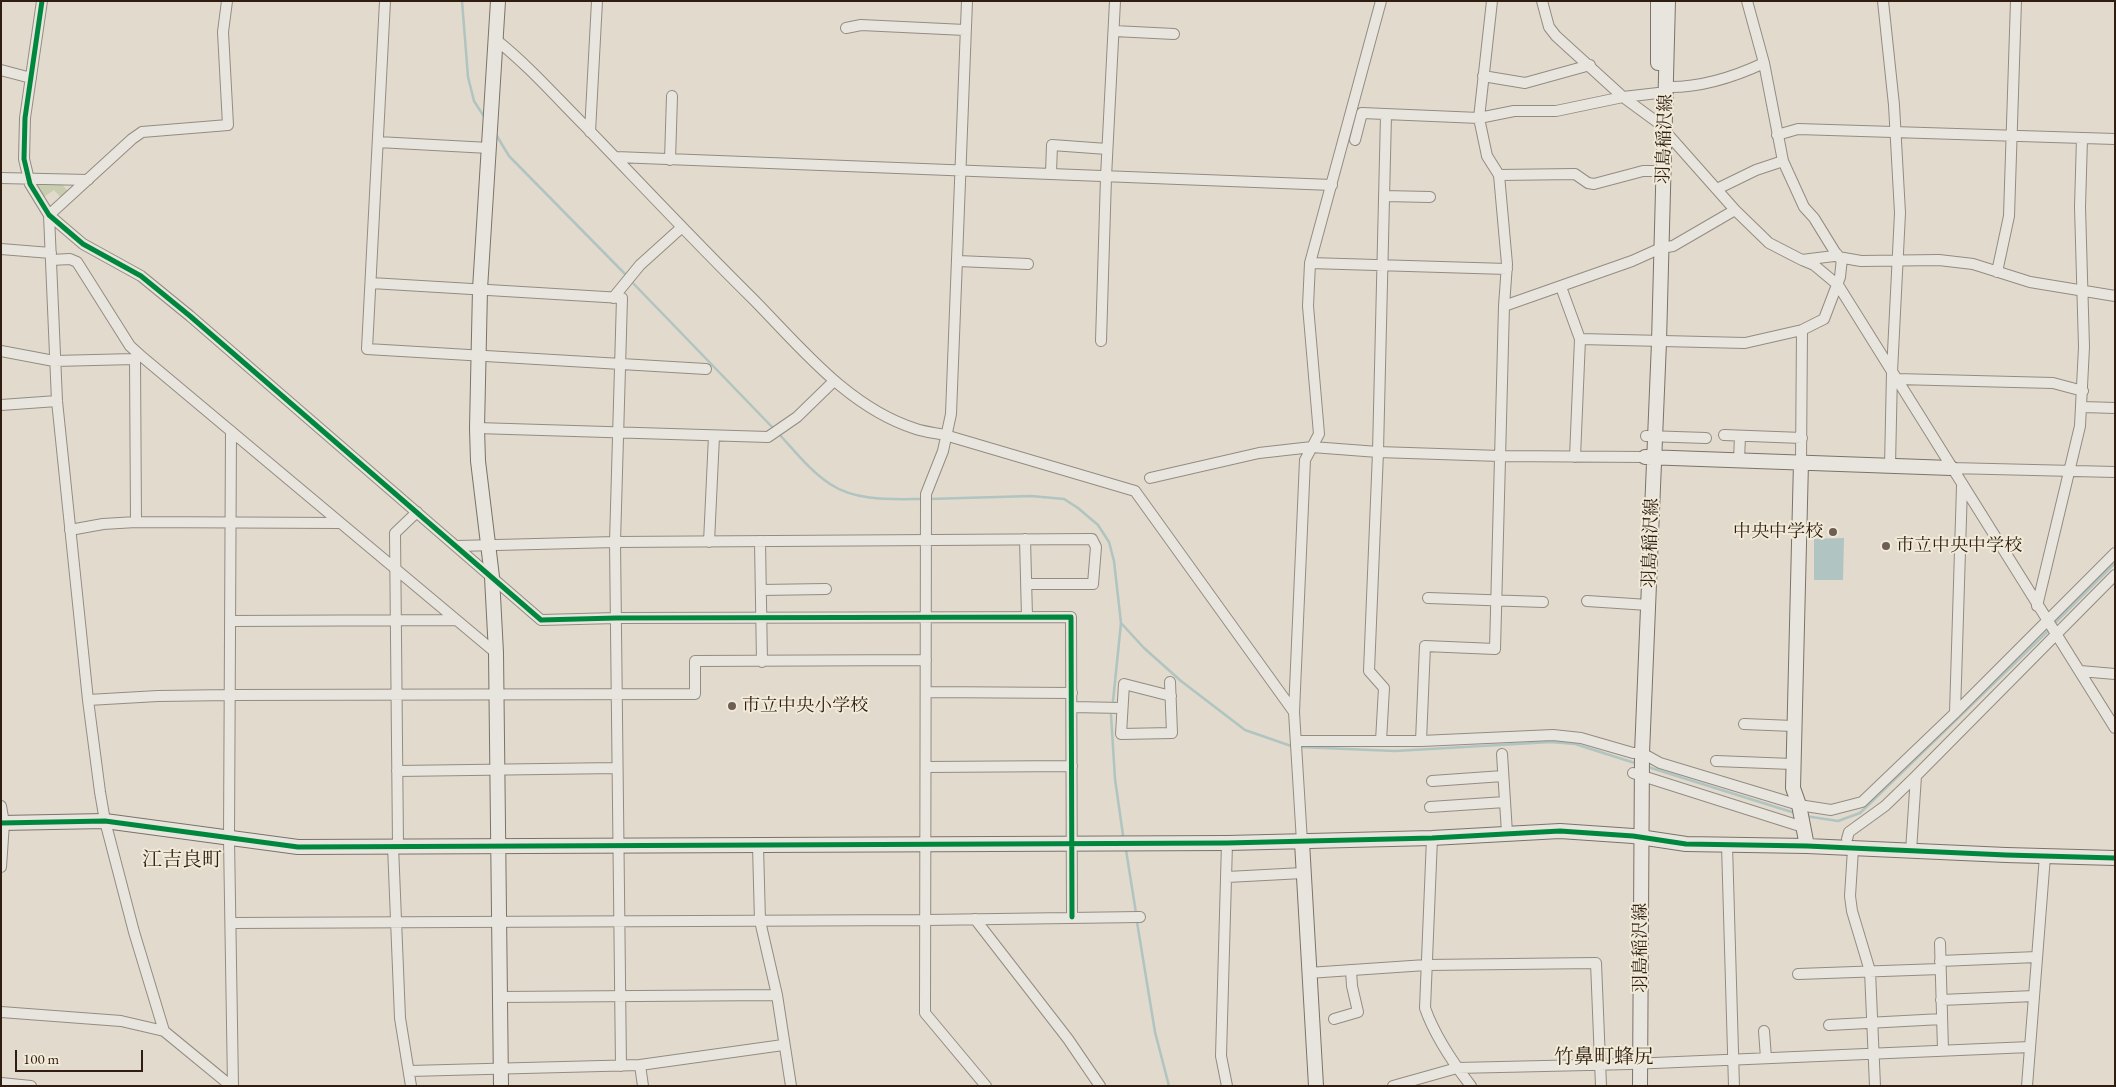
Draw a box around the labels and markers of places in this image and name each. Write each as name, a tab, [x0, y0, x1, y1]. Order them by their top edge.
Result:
place label: 中央中学校	[1733, 521, 1823, 543]
marker: 中央中学校	[1827, 526, 1839, 538]
place label: 市立中央中学校	[1896, 535, 2022, 557]
marker: 市立中央中学校	[1880, 540, 1892, 552]
place label: 市立中央小学校	[742, 695, 868, 717]
marker: 市立中央小学校	[726, 700, 738, 712]

